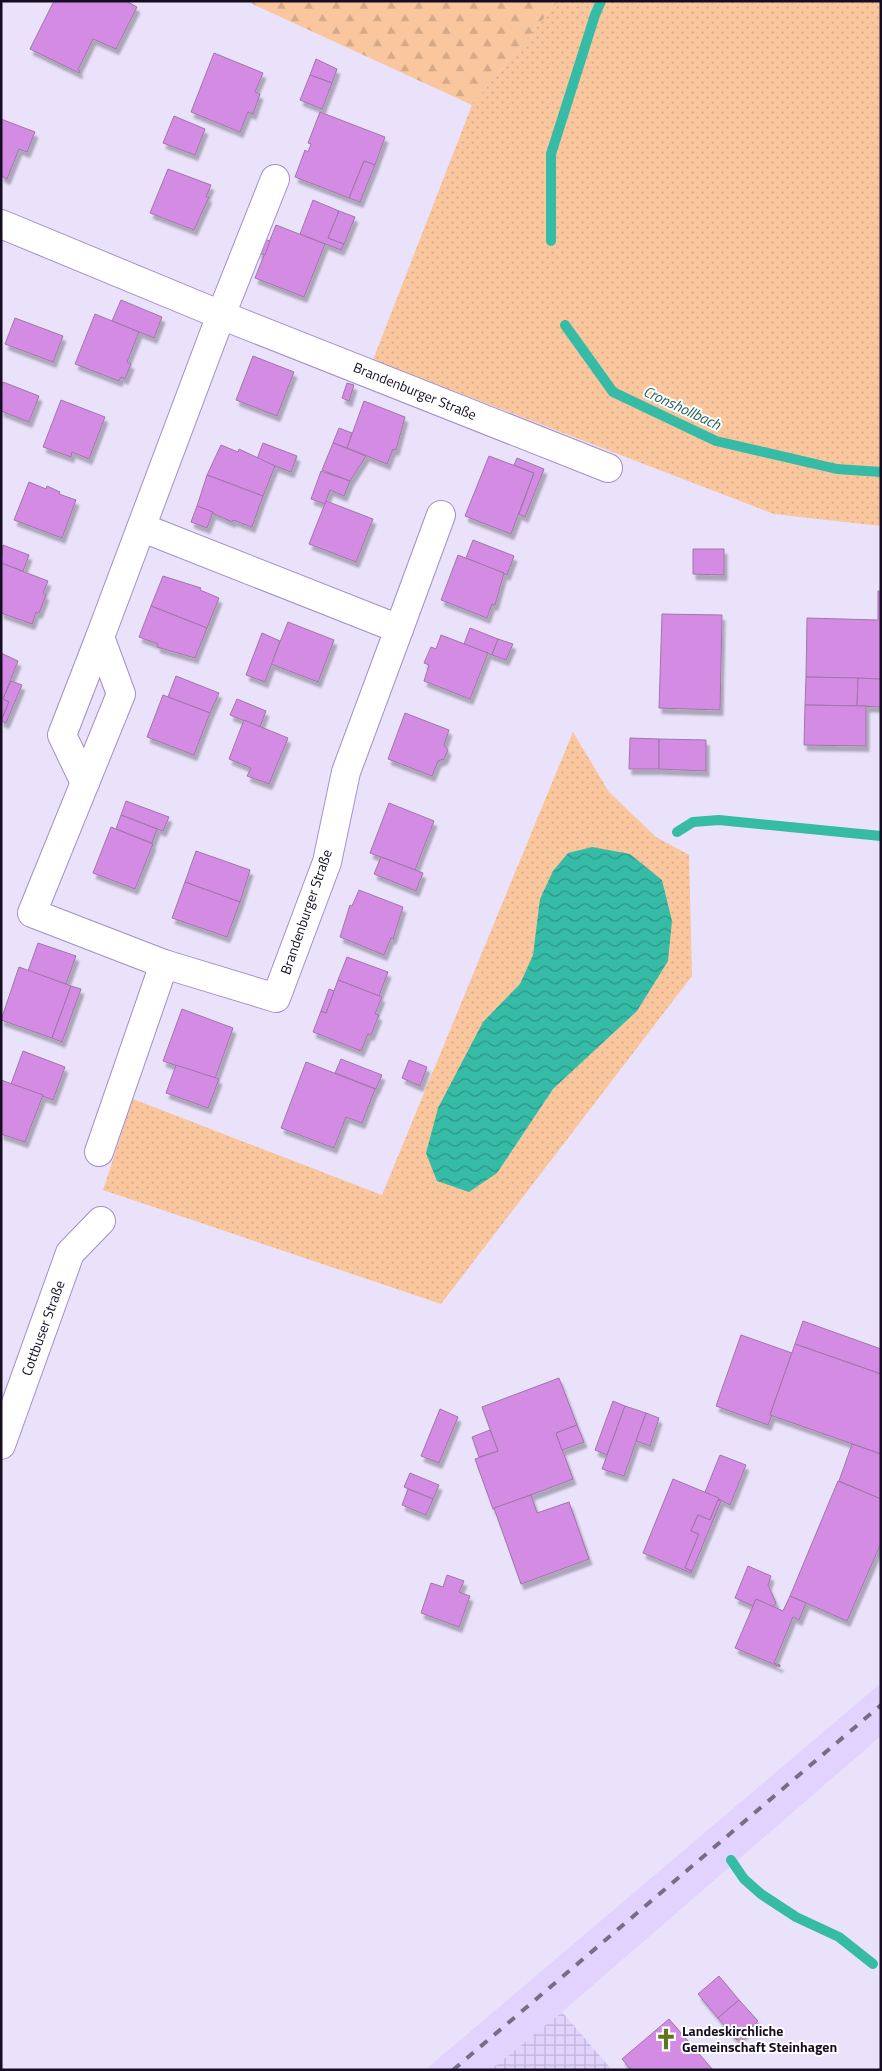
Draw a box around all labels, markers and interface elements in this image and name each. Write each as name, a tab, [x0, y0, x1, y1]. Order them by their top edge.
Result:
street label: Brandenburger Straße	[350, 356, 480, 425]
water label: Cronshollbach	[640, 380, 725, 436]
street label: Brandenburger Straße	[274, 846, 337, 977]
street label: Cottbuser Straße	[16, 1277, 70, 1379]
place label: Landeskirchliche Gemeinschaft Steinhagen	[682, 2020, 837, 2057]
church icon: Landeskirchliche Gemeinschaft Steinhagen	[653, 2026, 679, 2052]

